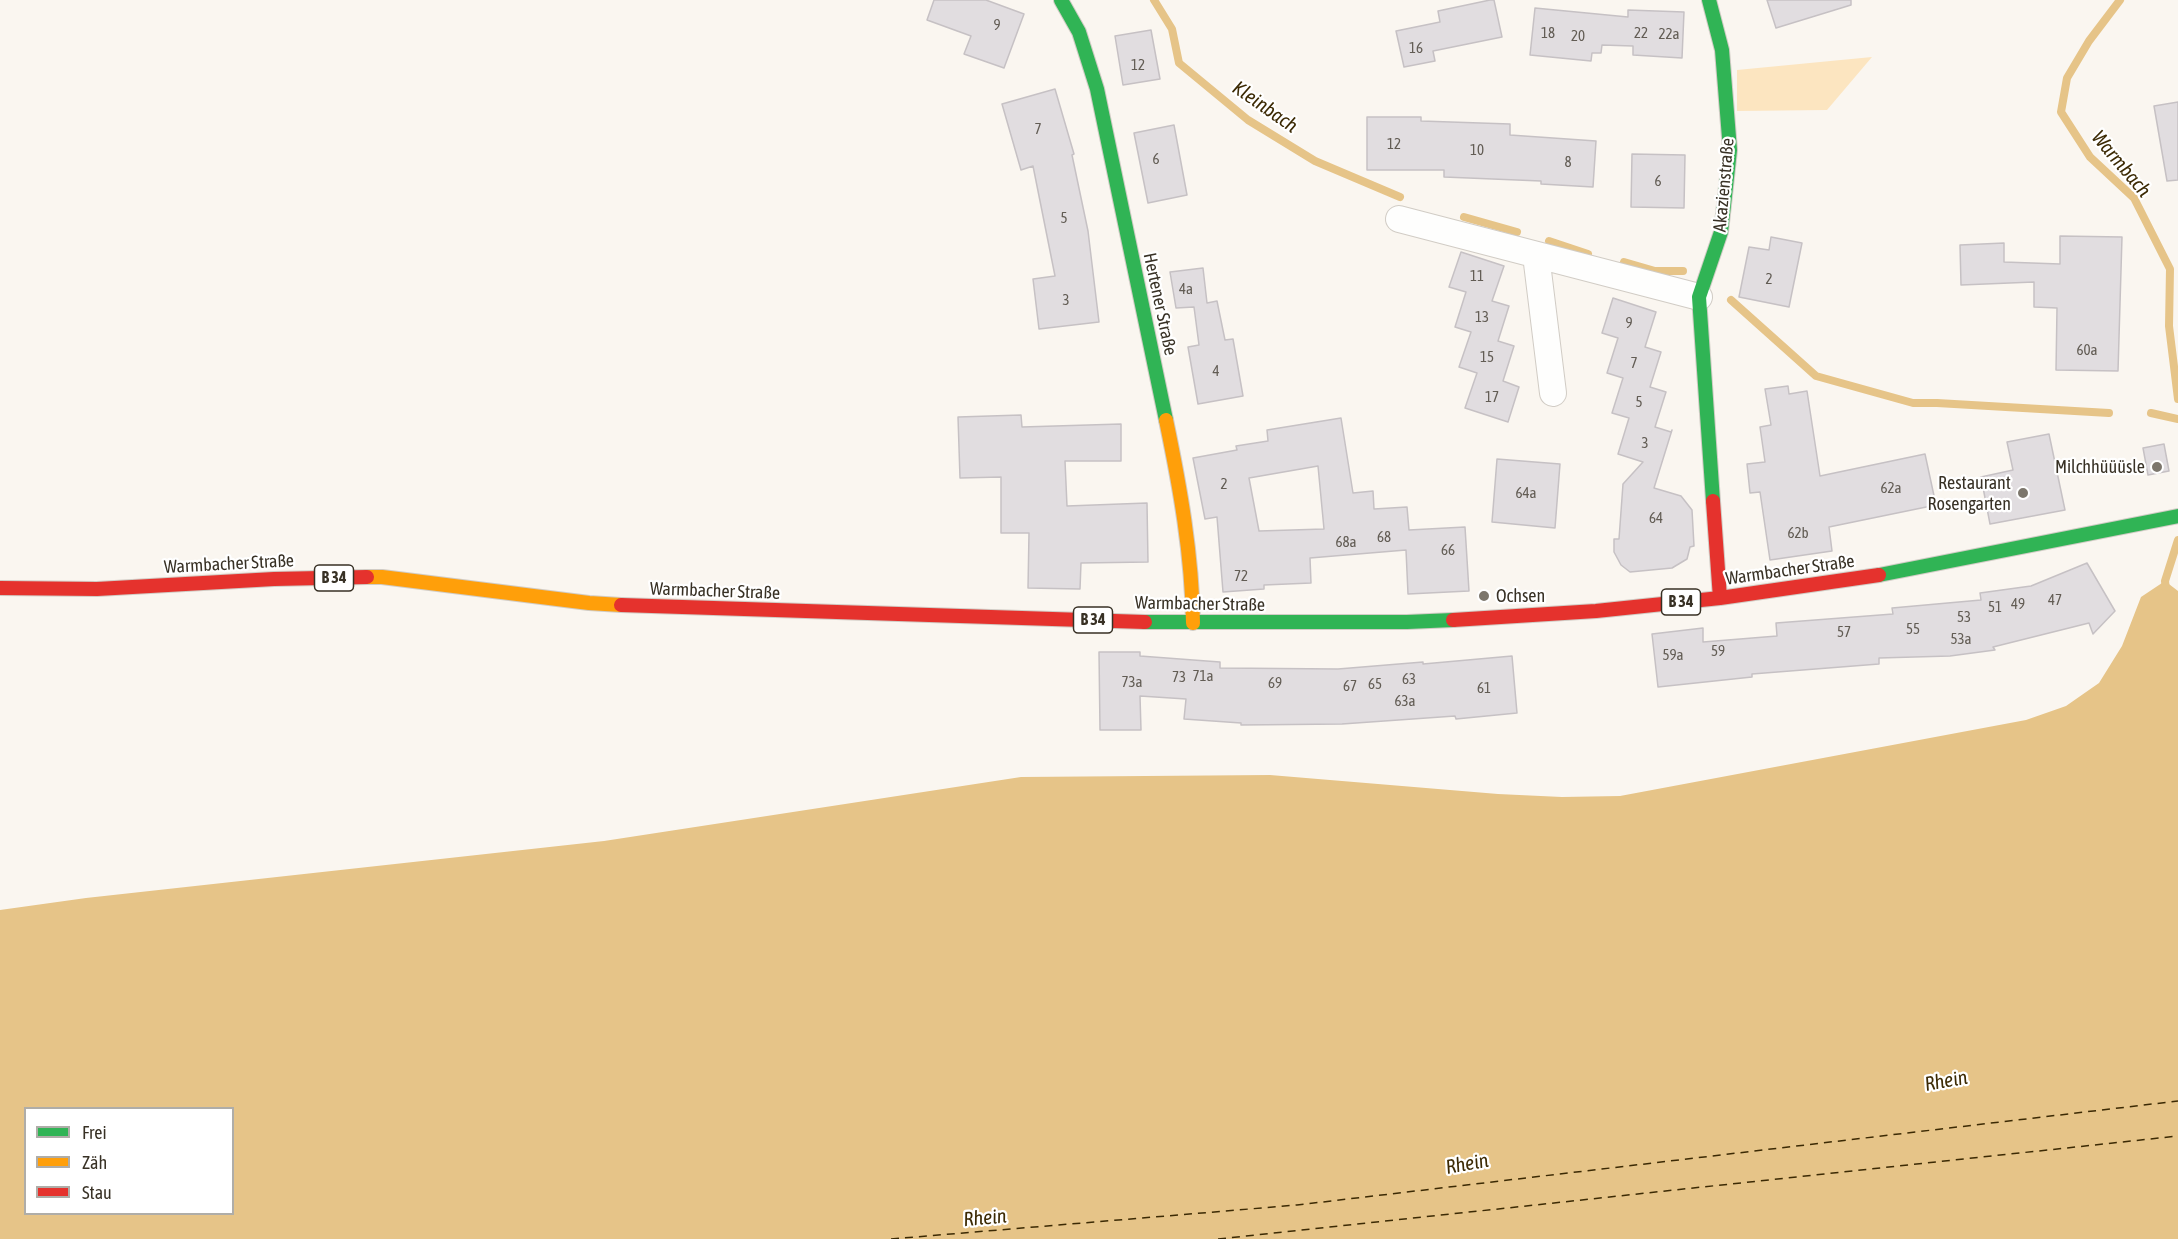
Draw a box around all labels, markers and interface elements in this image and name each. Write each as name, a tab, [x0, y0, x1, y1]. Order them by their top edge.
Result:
house number: 9	[993, 16, 1001, 34]
house number: 18	[1541, 24, 1555, 42]
house number: 22	[1634, 24, 1648, 42]
house number: 22a	[1658, 25, 1680, 43]
house number: 20	[1571, 27, 1585, 45]
house number: 16	[1409, 39, 1423, 57]
house number: 12	[1131, 56, 1145, 74]
water label: Kleinbach	[1228, 76, 1302, 138]
house number: 7	[1034, 120, 1042, 138]
water label: Warmbach	[2086, 126, 2156, 202]
house number: 12	[1387, 135, 1401, 153]
street label: Akazienstraße	[1709, 137, 1739, 233]
house number: 10	[1470, 141, 1484, 159]
house number: 6	[1152, 150, 1160, 168]
house number: 8	[1564, 153, 1572, 171]
house number: 6	[1654, 172, 1662, 190]
house number: 5	[1060, 209, 1068, 227]
street label: Hertener Straße	[1139, 251, 1181, 357]
house number: 11	[1470, 267, 1484, 285]
house number: 2	[1765, 270, 1773, 288]
house number: 4a	[1179, 280, 1193, 298]
house number: 3	[1062, 291, 1070, 309]
house number: 13	[1475, 308, 1489, 326]
house number: 9	[1625, 314, 1633, 332]
house number: 60a	[2076, 341, 2098, 359]
house number: 15	[1480, 348, 1494, 366]
house number: 7	[1630, 354, 1638, 372]
house number: 4	[1212, 362, 1220, 380]
house number: 17	[1485, 388, 1499, 406]
house number: 5	[1635, 393, 1643, 411]
house number: 3	[1641, 434, 1649, 452]
place label: Milchhüüüsle	[2055, 456, 2145, 478]
marker: Milchhüüüsle	[2150, 460, 2164, 474]
place label: Restaurant Rosengarten	[1927, 472, 2011, 514]
house number: 2	[1220, 475, 1228, 493]
house number: 62a	[1880, 479, 1902, 497]
house number: 64a	[1515, 484, 1537, 502]
marker: Restaurant Rosengarten	[2016, 486, 2030, 500]
house number: 64	[1649, 509, 1663, 527]
house number: 62b	[1787, 524, 1809, 542]
house number: 68	[1377, 528, 1391, 546]
house number: 68a	[1335, 533, 1357, 551]
house number: 66	[1441, 541, 1455, 559]
street label: Warmbacher Straße	[163, 550, 295, 578]
street label: Warmbacher Straße	[1724, 550, 1856, 590]
road number: B 34	[314, 565, 354, 591]
house number: 72	[1234, 567, 1248, 585]
street label: Warmbacher Straße	[650, 578, 780, 604]
place label: Ochsen	[1496, 585, 1545, 607]
marker: Ochsen	[1477, 589, 1491, 603]
road number: B 34	[1662, 589, 1700, 615]
house number: 47	[2048, 591, 2062, 609]
street label: Warmbacher Straße	[1135, 592, 1265, 616]
house number: 49	[2011, 595, 2025, 613]
house number: 51	[1988, 598, 2002, 616]
road number: B 34	[1074, 607, 1112, 633]
house number: 53	[1957, 608, 1971, 626]
house number: 55	[1906, 620, 1920, 638]
house number: 57	[1837, 623, 1851, 641]
house number: 53a	[1950, 630, 1972, 648]
house number: 59	[1711, 642, 1725, 660]
house number: 59a	[1662, 646, 1684, 664]
house number: 71a	[1192, 667, 1214, 685]
house number: 73	[1172, 668, 1186, 686]
house number: 63	[1402, 670, 1416, 688]
house number: 73a	[1121, 673, 1143, 691]
house number: 69	[1268, 674, 1282, 692]
house number: 65	[1368, 675, 1382, 693]
house number: 67	[1343, 677, 1357, 695]
house number: 61	[1477, 679, 1491, 697]
house number: 63a	[1394, 692, 1416, 710]
water label: Rhein	[1923, 1065, 1969, 1097]
legend	[24, 1107, 234, 1215]
text: Frei	[82, 1122, 107, 1143]
water label: Rhein	[1444, 1148, 1490, 1180]
text: Zäh	[82, 1152, 107, 1173]
text: Stau	[82, 1182, 112, 1203]
water label: Rhein	[962, 1204, 1008, 1232]

